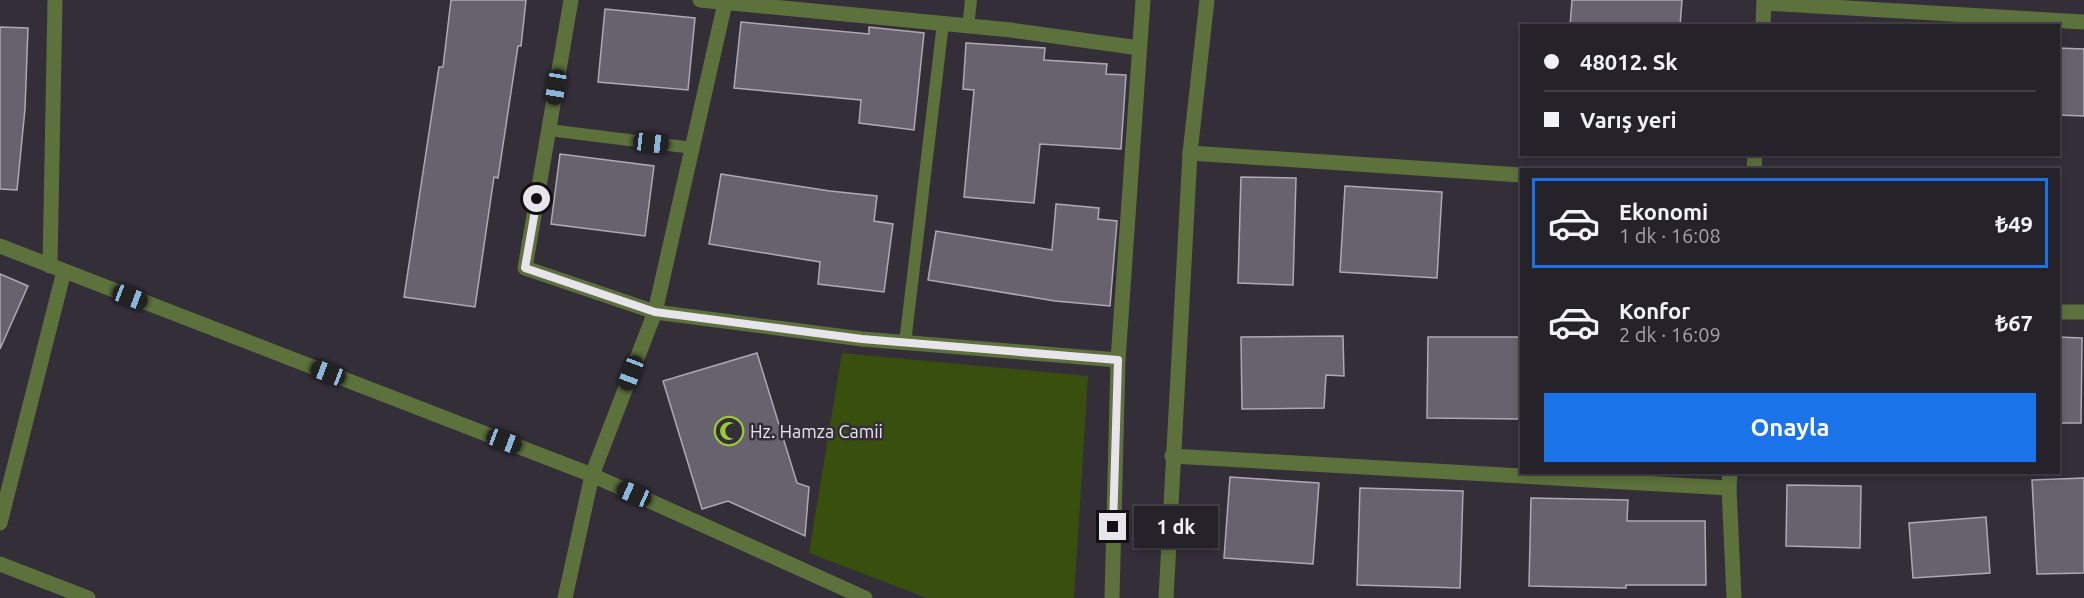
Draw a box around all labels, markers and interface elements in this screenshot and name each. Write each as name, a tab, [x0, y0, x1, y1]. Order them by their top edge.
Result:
text: 48012. Sk	[1580, 49, 1678, 74]
car	[544, 68, 568, 106]
text: Varış yeri	[1580, 107, 1677, 132]
car	[632, 132, 670, 154]
route start	[523, 185, 550, 212]
icon: car	[1547, 196, 1601, 250]
text: Ekonomi	[1619, 199, 1708, 224]
text: ₺49	[1996, 211, 2033, 236]
text: 1 dk · 16:08	[1619, 224, 1721, 247]
car	[110, 282, 150, 312]
icon: car	[1547, 295, 1601, 349]
text: Konfor	[1619, 298, 1690, 323]
text: ₺67	[1996, 310, 2033, 335]
text: 2 dk · 16:09	[1619, 323, 1721, 346]
car	[616, 353, 646, 393]
car	[308, 358, 348, 388]
button: Onayla	[1544, 393, 2036, 462]
mosque icon: Hz. Hamza Camii	[713, 415, 745, 447]
place label: Hz. Hamza Camii	[750, 421, 883, 441]
car	[484, 426, 524, 456]
car	[614, 478, 654, 510]
callout: 1 dk	[1134, 506, 1218, 548]
route end	[1099, 513, 1126, 540]
text: 1 dk	[1156, 515, 1196, 538]

